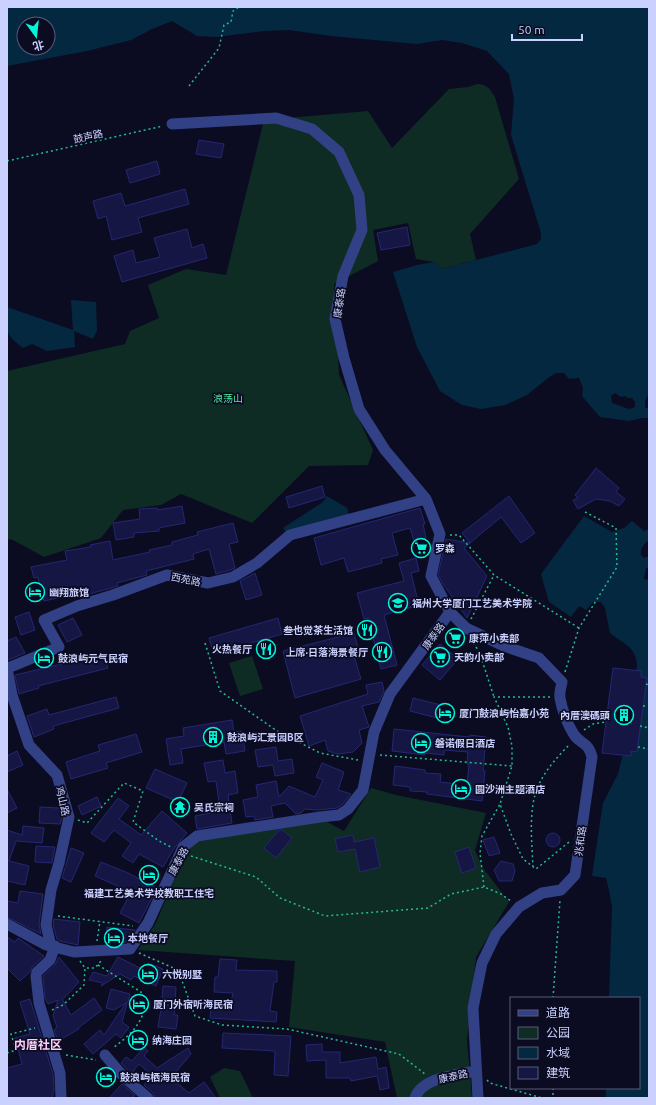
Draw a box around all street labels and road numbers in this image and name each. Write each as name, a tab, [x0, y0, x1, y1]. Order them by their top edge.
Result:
street label: 鼓声路	[72, 128, 104, 145]
street label: 康泰路	[332, 287, 347, 319]
street label: 西苑路	[170, 571, 202, 588]
street label: 康泰路	[420, 621, 447, 652]
street label: 鸡山路	[54, 785, 71, 817]
street label: 兆和路	[573, 825, 588, 857]
street label: 康泰路	[167, 845, 190, 877]
street label: 康泰路	[437, 1068, 469, 1085]

